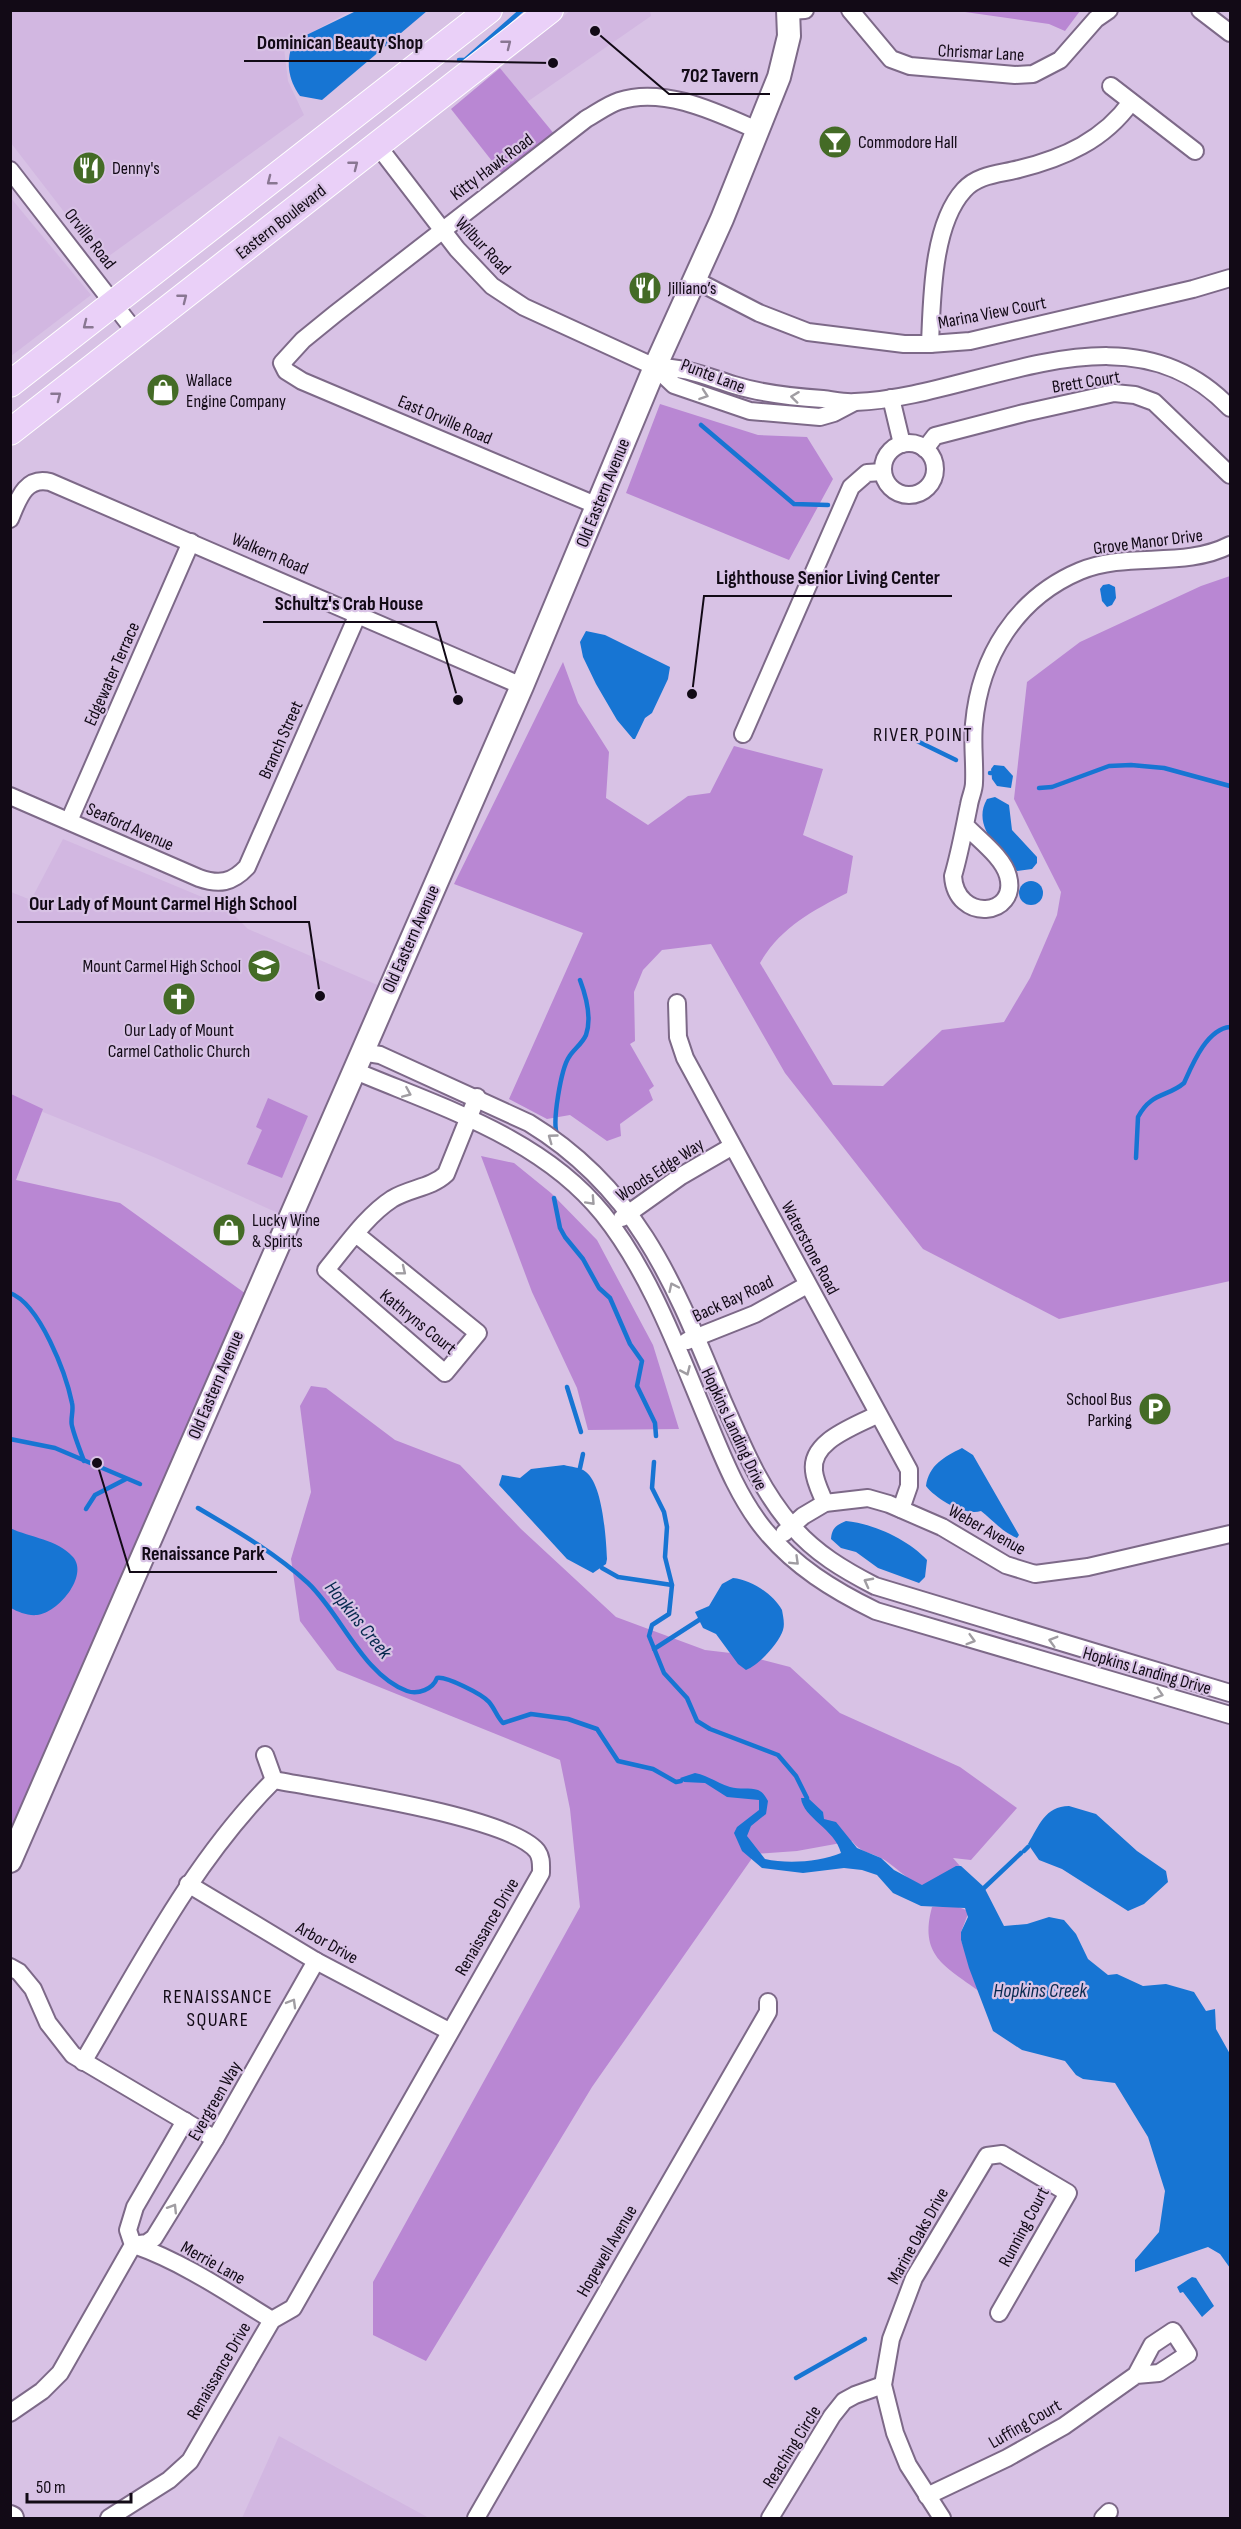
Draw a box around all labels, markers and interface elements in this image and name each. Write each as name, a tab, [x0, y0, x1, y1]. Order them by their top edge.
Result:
callout: Dominican Beauty Shop	[244, 23, 435, 61]
text: Dominican Beauty Shop	[257, 31, 423, 55]
street label: Chrismar Lane	[937, 40, 1025, 66]
one-way arrow	[500, 41, 511, 52]
callout: 702 Tavern	[669, 56, 770, 94]
text: 702 Tavern	[681, 64, 759, 88]
bar icon: Commodore Hall	[817, 124, 853, 160]
street label: Kitty Hawk Road	[446, 129, 538, 205]
place label: Commodore Hall	[858, 132, 957, 153]
restaurant icon: Denny's	[71, 150, 107, 186]
place label: Denny's	[112, 158, 160, 179]
one-way arrow	[347, 161, 358, 172]
one-way arrow	[267, 173, 278, 184]
street label: Eastern Boulevard	[232, 180, 330, 264]
street label: Orville Road	[60, 204, 120, 274]
street label: Wilbur Road	[451, 213, 515, 279]
restaurant icon: Jilliano’s	[627, 270, 663, 306]
place label: Jilliano’s	[667, 278, 716, 299]
street label: Marina View Court	[936, 292, 1048, 334]
one-way arrow	[176, 294, 187, 305]
one-way arrow	[82, 317, 93, 328]
street label: Punte Lane	[678, 354, 748, 398]
street label: Brett Court	[1051, 366, 1122, 398]
place label: Wallace Engine Company	[186, 370, 286, 412]
shop icon: Wallace Engine Company	[145, 372, 181, 408]
one-way arrow	[698, 388, 709, 401]
street label: East Orville Road	[395, 391, 495, 449]
one-way arrow	[790, 391, 800, 404]
one-way arrow	[50, 393, 61, 404]
street label: Old Eastern Avenue	[572, 436, 634, 550]
street label: Grove Manor Drive	[1092, 525, 1204, 559]
street label: Walkern Road	[229, 528, 311, 580]
callout: Lighthouse Senior Living Center	[704, 558, 952, 596]
text: Lighthouse Senior Living Center	[716, 566, 940, 590]
callout: Schultz's Crab House	[263, 584, 436, 622]
text: Schultz's Crab House	[275, 592, 423, 616]
street label: Edgewater Terrace	[80, 619, 144, 729]
street label: Branch Street	[254, 697, 308, 782]
district label: RIVER POINT	[873, 723, 973, 747]
street label: Seaford Avenue	[83, 798, 177, 856]
street label: Old Eastern Avenue	[378, 882, 444, 996]
callout: Our Lady of Mount Carmel High School	[17, 884, 309, 922]
text: Our Lady of Mount Carmel High School	[29, 892, 297, 916]
school or university icon: Mount Carmel High School	[246, 948, 282, 984]
place label: Mount Carmel High School	[82, 956, 241, 977]
church icon: Our Lady of Mount Carmel Catholic Church	[161, 981, 197, 1017]
place label: Our Lady of Mount Carmel Catholic Church	[108, 1020, 250, 1062]
one-way arrow	[401, 1086, 412, 1098]
one-way arrow	[547, 1134, 558, 1145]
street label: Woods Edge Way	[612, 1134, 708, 1206]
one-way arrow	[584, 1195, 595, 1205]
street label: Waterstone Road	[777, 1198, 843, 1298]
place label: Lucky Wine & Spirits	[252, 1210, 320, 1252]
shop icon: Lucky Wine & Spirits	[211, 1212, 247, 1248]
one-way arrow	[395, 1264, 406, 1275]
street label: Back Bay Road	[689, 1271, 777, 1327]
one-way arrow	[669, 1282, 681, 1293]
street label: Kathryns Court	[376, 1285, 461, 1359]
street label: Old Eastern Avenue	[184, 1328, 248, 1442]
one-way arrow	[678, 1364, 690, 1375]
street label: Hopkins Landing Drive	[696, 1364, 772, 1494]
place label: School Bus Parking	[1066, 1389, 1132, 1431]
parking icon: School Bus Parking	[1137, 1391, 1173, 1427]
street label: Weber Avenue	[945, 1500, 1029, 1560]
callout: Renaissance Park	[130, 1534, 277, 1572]
text: Renaissance Park	[141, 1542, 265, 1566]
one-way arrow	[789, 1554, 799, 1565]
water label: Hopkins Creek	[319, 1576, 397, 1664]
one-way arrow	[863, 1578, 874, 1589]
one-way arrow	[965, 1633, 976, 1645]
one-way arrow	[1049, 1636, 1059, 1648]
street label: Hopkins Landing Drive	[1080, 1643, 1214, 1699]
one-way arrow	[1153, 1687, 1164, 1699]
street label: Renaissance Drive	[451, 1874, 523, 1980]
street label: Arbor Drive	[291, 1917, 362, 1969]
water label: Hopkins Creek	[993, 1979, 1087, 2003]
district label: RENAISSANCE SQUARE	[163, 1985, 273, 2032]
one-way arrow	[285, 1999, 297, 2009]
street label: Evergreen Way	[184, 2058, 246, 2144]
street label: Running Court	[994, 2183, 1054, 2270]
street label: Marine Oaks Drive	[883, 2184, 953, 2288]
street label: Hopewell Avenue	[572, 2202, 642, 2300]
one-way arrow	[166, 2204, 177, 2215]
street label: Merrie Lane	[177, 2237, 249, 2289]
street label: Renaissance Drive	[183, 2318, 255, 2424]
street label: Luffing Court	[985, 2395, 1065, 2453]
street label: Reaching Circle	[758, 2402, 826, 2492]
scale bar	[27, 2466, 130, 2504]
text: 50 m	[36, 2477, 66, 2498]

